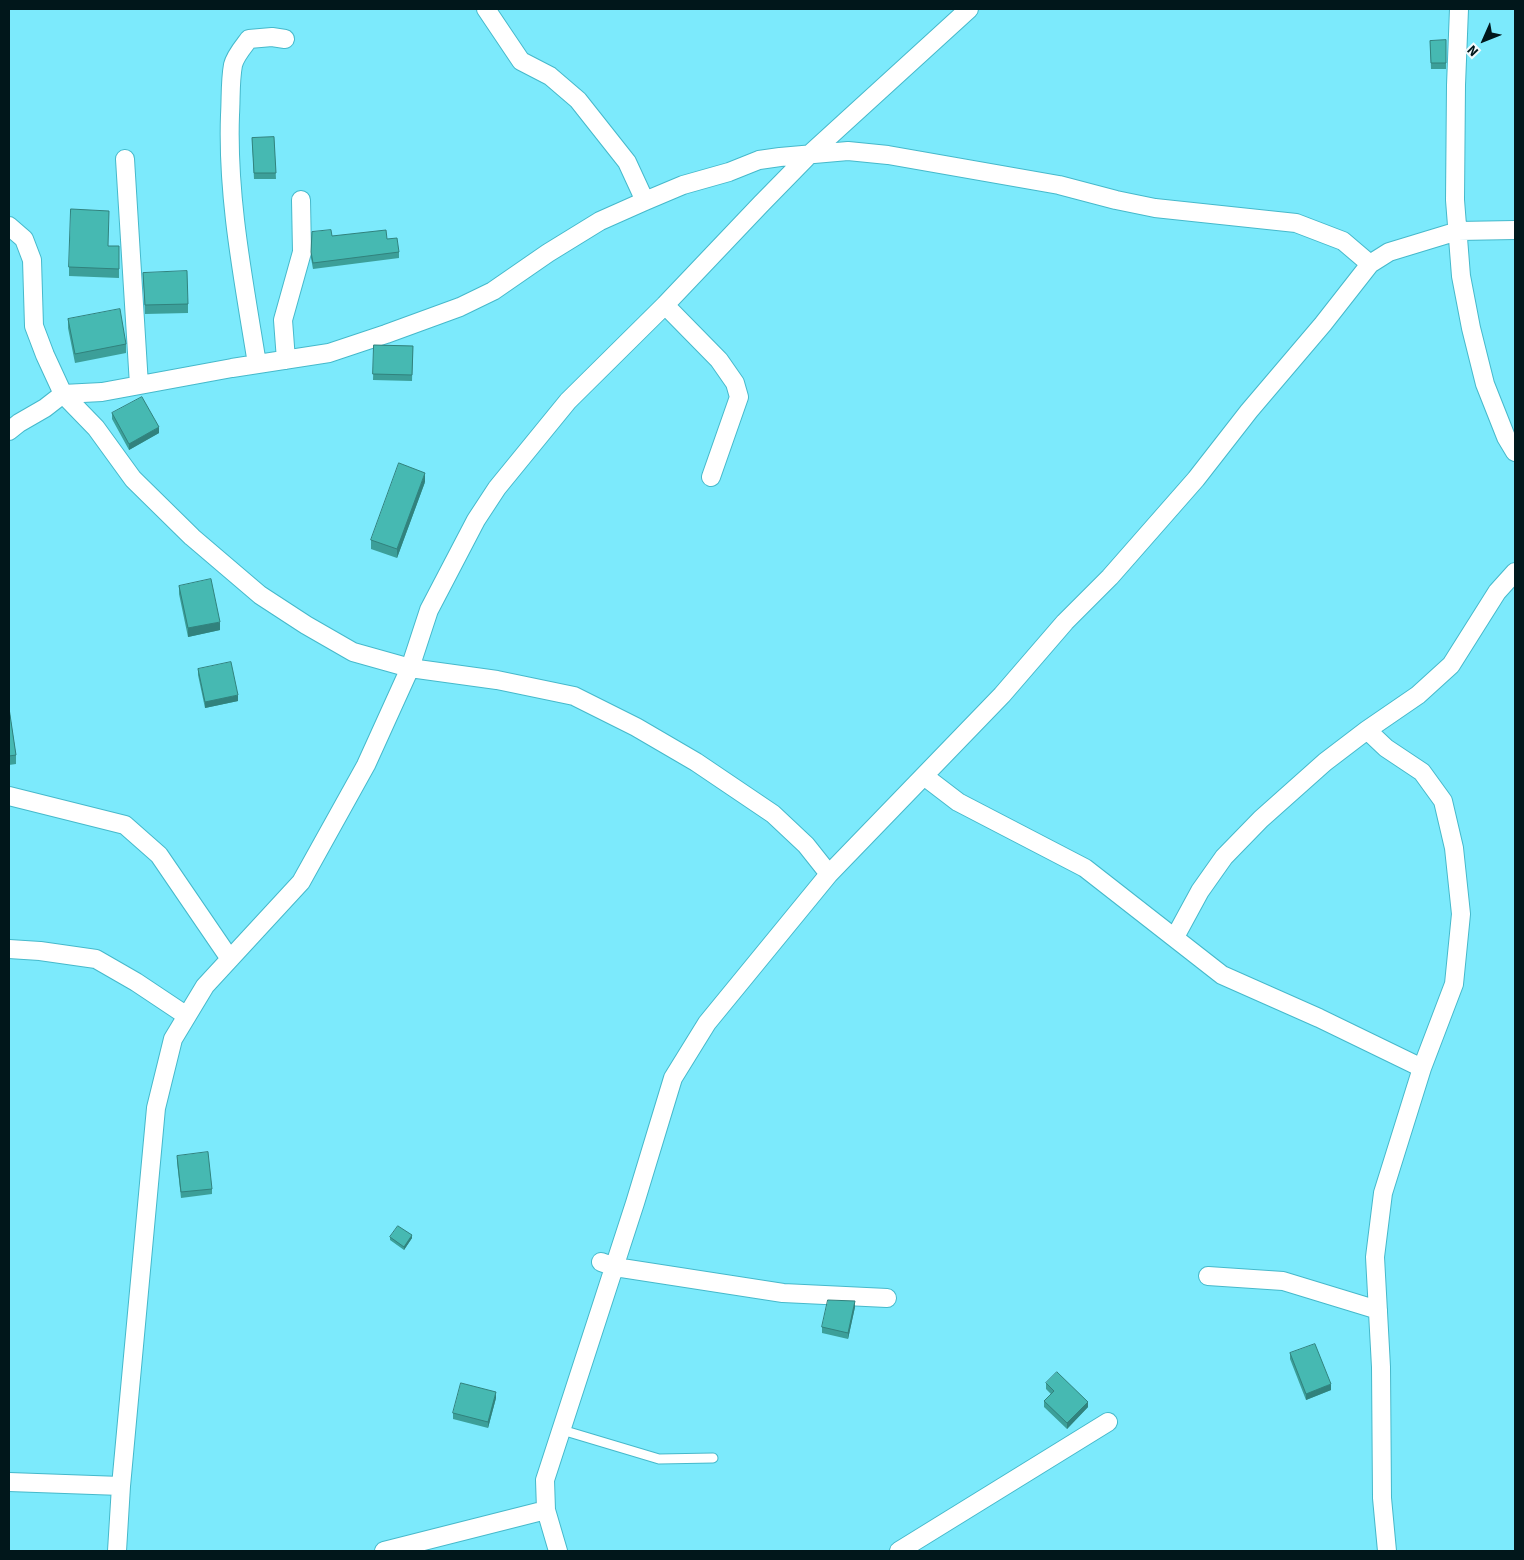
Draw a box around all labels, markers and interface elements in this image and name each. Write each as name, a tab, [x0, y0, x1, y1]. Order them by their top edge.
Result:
north arrow	[1459, 15, 1509, 65]
text: N	[1463, 40, 1484, 61]

